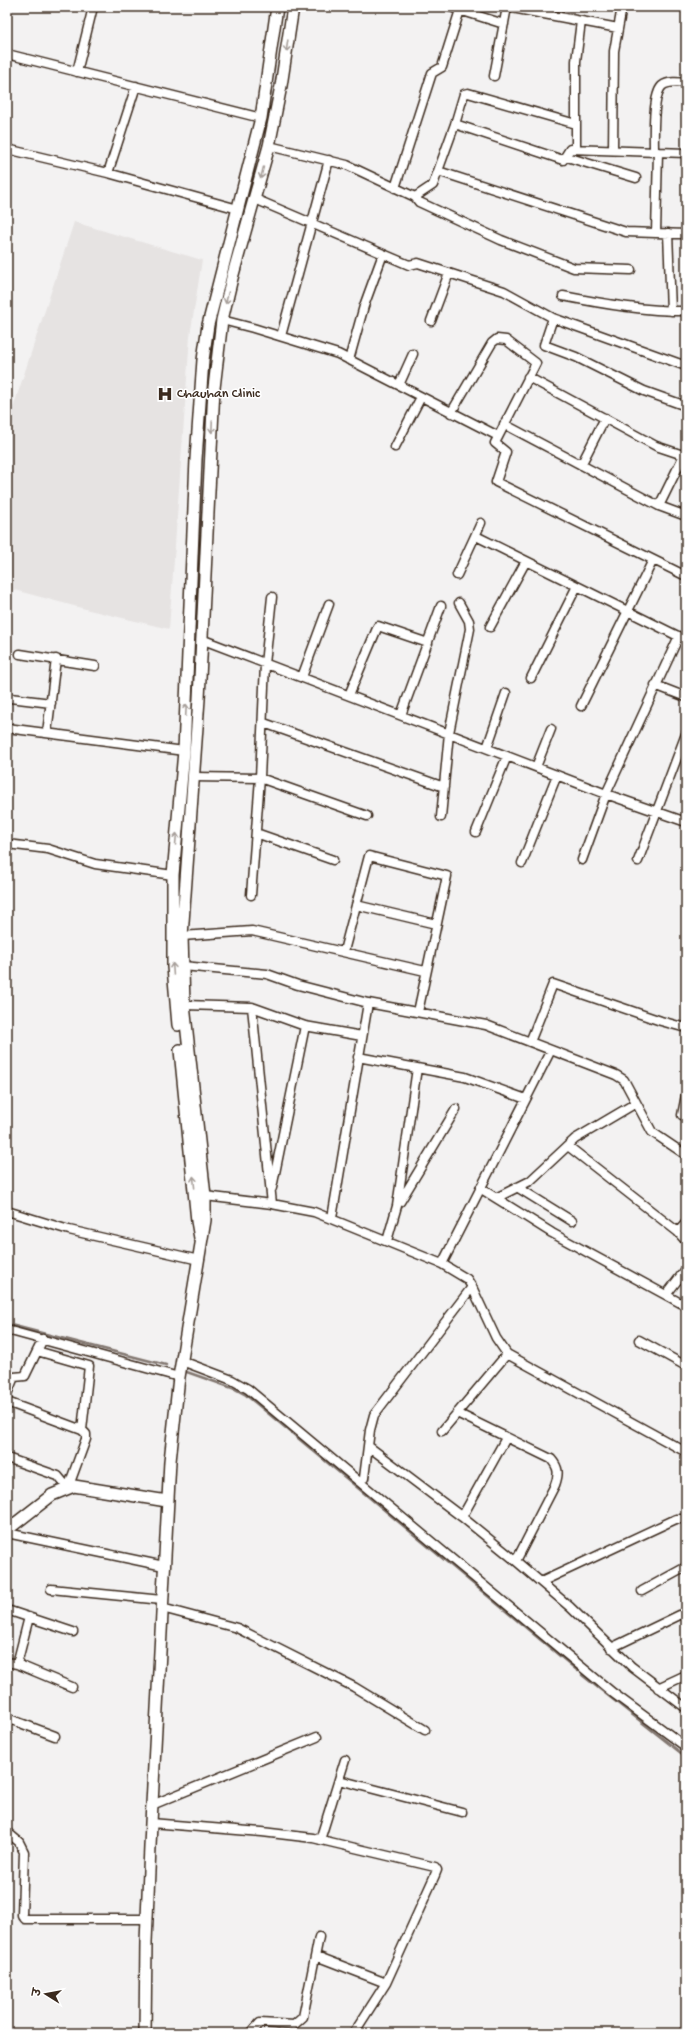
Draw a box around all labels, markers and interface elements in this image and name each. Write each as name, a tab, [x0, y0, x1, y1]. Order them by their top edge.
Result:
one-way arrow	[283, 39, 291, 52]
one-way arrow	[258, 166, 265, 179]
one-way arrow	[223, 291, 231, 304]
hospital icon: Chauhan Clinic	[156, 385, 174, 403]
place label: Chauhan Clinic	[177, 386, 261, 403]
one-way arrow	[209, 420, 216, 433]
one-way arrow	[182, 703, 189, 716]
one-way arrow	[173, 833, 180, 846]
one-way arrow	[170, 963, 177, 976]
one-way arrow	[190, 1176, 197, 1189]
north arrow	[26, 1974, 66, 2014]
text: उ	[30, 1986, 45, 1998]

